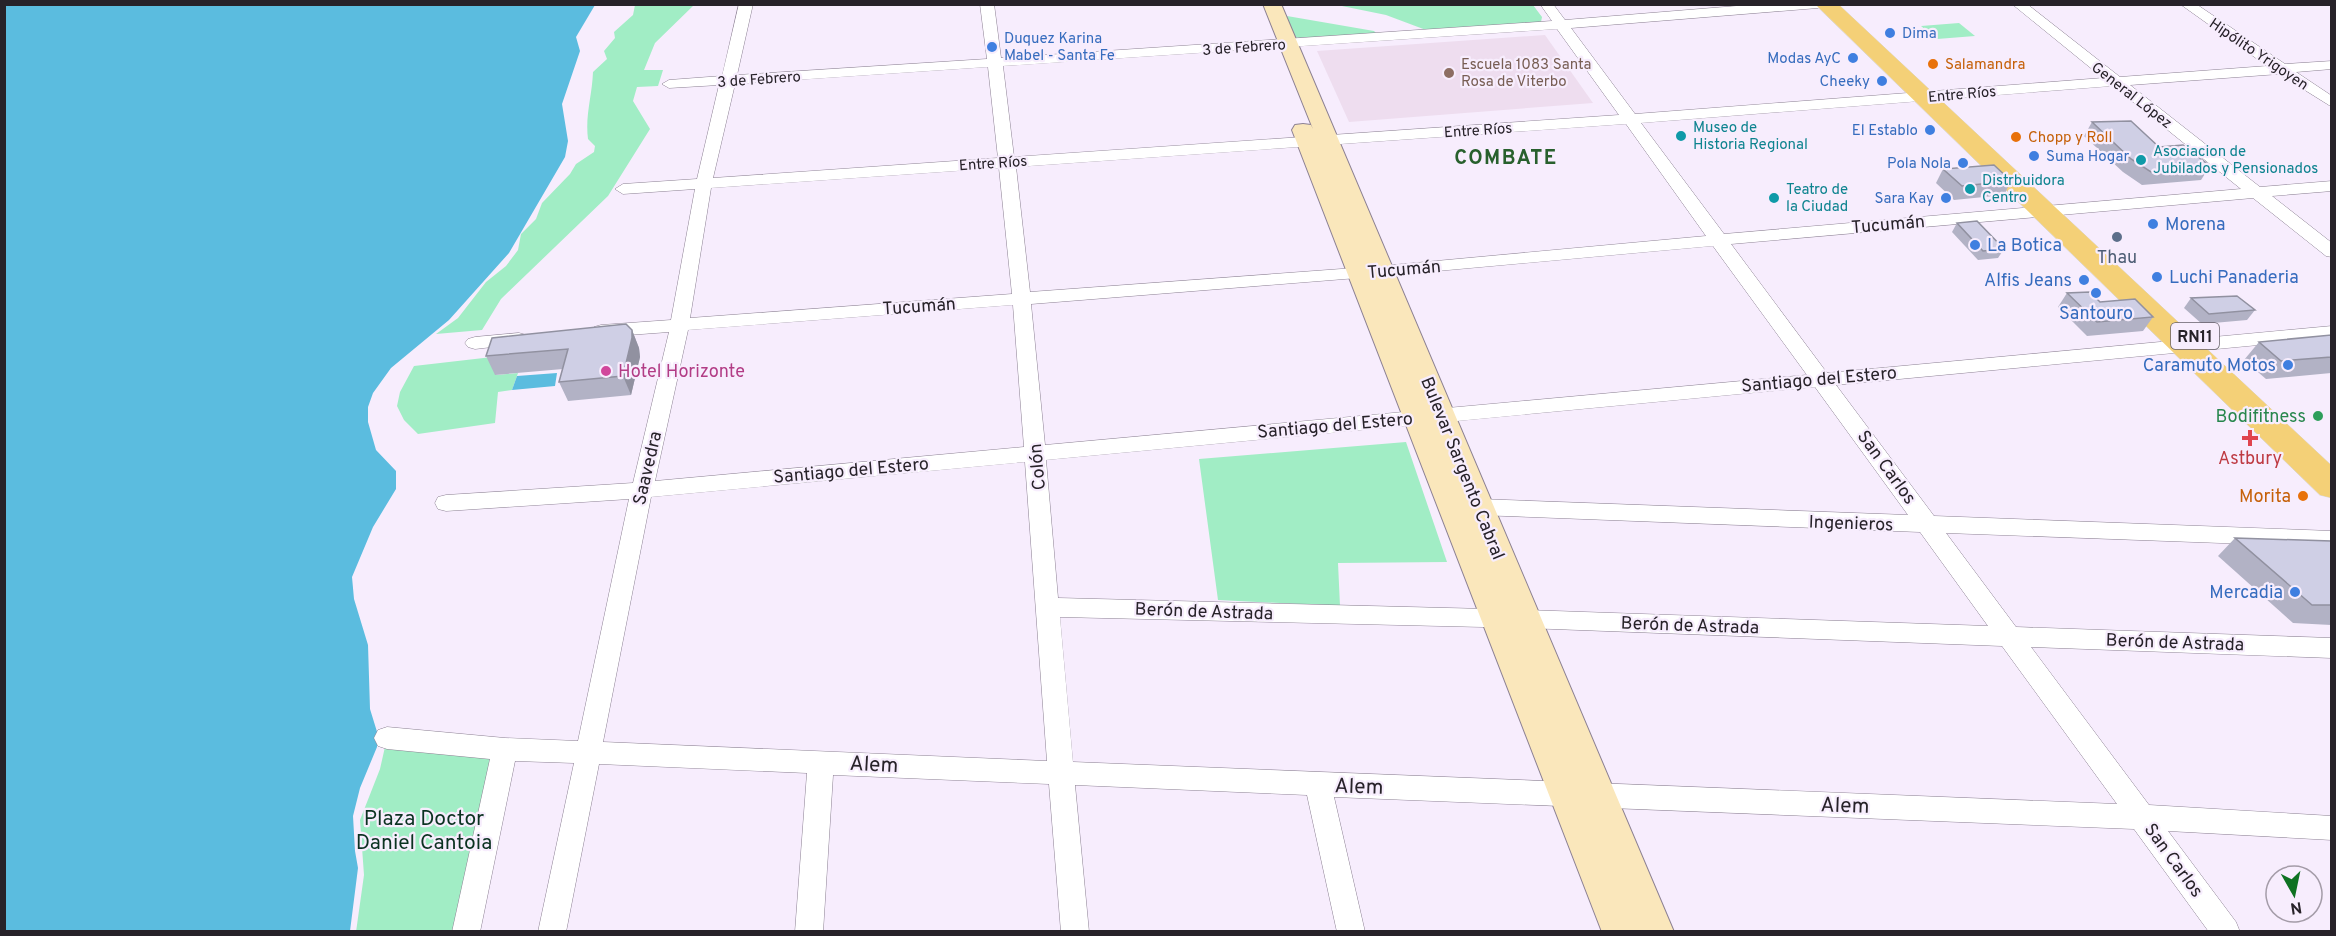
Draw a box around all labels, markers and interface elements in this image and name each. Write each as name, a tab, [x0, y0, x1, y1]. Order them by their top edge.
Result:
street label: Hipólito Yrigoyen	[2205, 15, 2311, 95]
place label: Dima	[1902, 25, 1937, 44]
marker: Dima	[1883, 26, 1897, 40]
place label: Duquez Karina Mabel - Santa Fe	[1004, 30, 1115, 66]
street label: 3 de Febrero	[1202, 36, 1287, 61]
marker: Duquez Karina Mabel - Santa Fe	[985, 40, 999, 54]
place label: Modas AyC	[1767, 50, 1841, 69]
marker: Modas AyC	[1846, 51, 1860, 65]
place label: Escuela 1083 Santa Rosa de Viterbo	[1461, 56, 1591, 92]
place label: Salamandra	[1945, 56, 2025, 75]
marker: Salamandra	[1926, 57, 1940, 71]
street label: General López	[2087, 59, 2175, 134]
marker: Escuela 1083 Santa Rosa de Viterbo	[1442, 66, 1456, 80]
street label: 3 de Febrero	[717, 68, 802, 93]
place label: Cheeky	[1820, 73, 1870, 92]
marker: Cheeky	[1875, 74, 1889, 88]
street label: Entre Ríos	[1927, 83, 1997, 108]
place label: Museo de Historia Regional	[1693, 119, 1808, 155]
street label: Entre Ríos	[1443, 120, 1513, 143]
place label: El Establo	[1852, 122, 1918, 141]
marker: El Establo	[1923, 123, 1937, 137]
marker: Museo de Historia Regional	[1674, 129, 1688, 143]
place label: Chopp y Roll	[2028, 129, 2112, 148]
marker: Chopp y Roll	[2009, 130, 2023, 144]
place label: Asociacion de Jubilados y Pensionados	[2153, 143, 2318, 179]
district label: COMBATE	[1454, 146, 1558, 172]
place label: Suma Hogar	[2046, 148, 2130, 167]
marker: Suma Hogar	[2027, 149, 2041, 163]
street label: Entre Ríos	[958, 153, 1028, 176]
marker: Asociacion de Jubilados y Pensionados	[2134, 153, 2148, 167]
place label: Pola Nola	[1887, 155, 1951, 174]
marker: Pola Nola	[1956, 156, 1970, 170]
place label: Distrbuidora Centro	[1982, 172, 2065, 208]
place label: Teatro de la Ciudad	[1786, 181, 1848, 217]
marker: Distrbuidora Centro	[1963, 182, 1977, 196]
place label: Sara Kay	[1875, 190, 1934, 209]
marker: Teatro de la Ciudad	[1767, 191, 1781, 205]
marker: Sara Kay	[1939, 191, 1953, 205]
street label: Tucumán	[1850, 211, 1926, 240]
place label: Morena	[2165, 214, 2226, 237]
marker: Morena	[2146, 217, 2160, 231]
marker: Thau	[2110, 230, 2124, 244]
place label: La Botica	[1987, 235, 2062, 258]
marker: La Botica	[1968, 238, 1982, 252]
place label: Thau	[2097, 247, 2137, 270]
street label: Tucumán	[1366, 256, 1442, 285]
place label: Luchi Panaderia	[2169, 267, 2299, 290]
place label: Alfis Jeans	[1984, 270, 2072, 293]
marker: Luchi Panaderia	[2150, 270, 2164, 284]
marker: Alfis Jeans	[2077, 273, 2091, 287]
marker: Santouro	[2089, 286, 2103, 300]
street label: Tucumán	[882, 293, 957, 322]
place label: Santouro	[2059, 303, 2133, 326]
road number: RN11	[2171, 323, 2219, 349]
place label: Caramuto Motos	[2143, 355, 2276, 378]
marker: Caramuto Motos	[2281, 358, 2295, 372]
place label: Hotel Horizonte	[618, 361, 745, 384]
street label: Santiago del Estero	[1740, 362, 1898, 399]
marker: Hotel Horizonte	[599, 364, 613, 378]
street label: Bulevar Sargento Cabral	[1414, 374, 1509, 563]
place label: Bodifitness	[2216, 406, 2306, 429]
street label: Santiago del Estero	[1256, 408, 1414, 445]
marker: Bodifitness	[2311, 409, 2325, 423]
street label: San Carlos	[1851, 426, 1920, 509]
street label: Saavedra	[629, 429, 668, 508]
marker: Astbury	[2243, 431, 2257, 445]
street label: Colón	[1025, 443, 1052, 491]
place label: Astbury	[2218, 448, 2282, 471]
street label: Santiago del Estero	[772, 453, 930, 490]
place label: Morita	[2239, 486, 2291, 509]
marker: Morita	[2296, 489, 2310, 503]
street label: Ingenieros	[1808, 512, 1894, 537]
place label: Mercadia	[2209, 582, 2283, 605]
marker: Mercadia	[2288, 585, 2302, 599]
street label: Berón de Astrada	[1134, 599, 1274, 626]
street label: Berón de Astrada	[1620, 613, 1760, 640]
street label: Berón de Astrada	[2105, 630, 2245, 657]
street label: Alem	[849, 751, 899, 780]
street label: Alem	[1334, 773, 1384, 802]
street label: Alem	[1820, 792, 1870, 821]
park label: Plaza Doctor Daniel Cantoia	[356, 806, 492, 857]
street label: San Carlos	[2138, 819, 2207, 902]
north arrow	[2264, 864, 2324, 924]
text: N	[2289, 896, 2303, 918]

